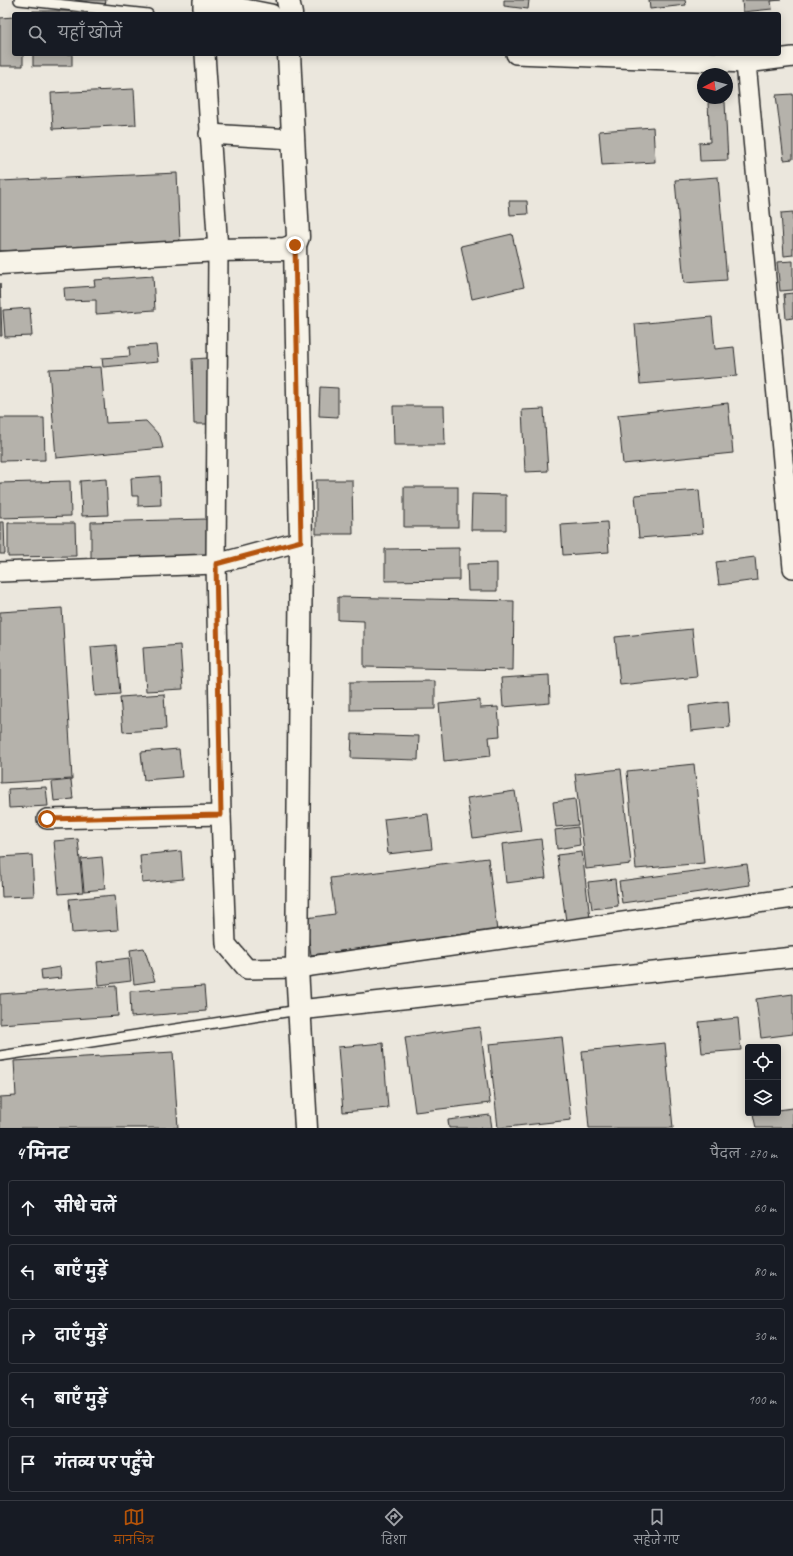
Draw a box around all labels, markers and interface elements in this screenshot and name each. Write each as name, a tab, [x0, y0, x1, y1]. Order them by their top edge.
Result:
search box	[12, 12, 781, 56]
icon: search	[26, 23, 48, 45]
text: यहाँ खोजें	[58, 24, 122, 43]
north arrow	[697, 68, 733, 104]
route end	[286, 236, 304, 254]
route start	[38, 810, 56, 828]
map controls	[745, 1044, 781, 1116]
button: locate	[745, 1044, 781, 1080]
button: layers	[745, 1080, 781, 1116]
text: 4 मिनट	[16, 1143, 69, 1164]
text: पैदल · 270 m	[710, 1146, 777, 1162]
icon: ahead	[17, 1197, 39, 1219]
text: सीधे चलें	[55, 1198, 116, 1217]
text: 60 m	[754, 1200, 776, 1216]
icon: left	[17, 1261, 39, 1283]
text: बाएँ मुड़ें	[55, 1262, 107, 1281]
text: 80 m	[754, 1264, 776, 1280]
icon: right	[17, 1325, 39, 1347]
text: दाएँ मुड़ें	[55, 1326, 107, 1345]
text: 30 m	[754, 1328, 776, 1344]
icon: left	[17, 1389, 39, 1411]
text: बाएँ मुड़ें	[55, 1390, 107, 1409]
text: 100 m	[748, 1392, 776, 1408]
icon: arrive	[17, 1453, 39, 1475]
text: गंतव्य पर पहुँचे	[55, 1454, 153, 1473]
tab: मानचित्र	[114, 1506, 154, 1552]
tab: दिशा	[381, 1506, 406, 1552]
tab: सहेजे गए	[634, 1506, 679, 1552]

